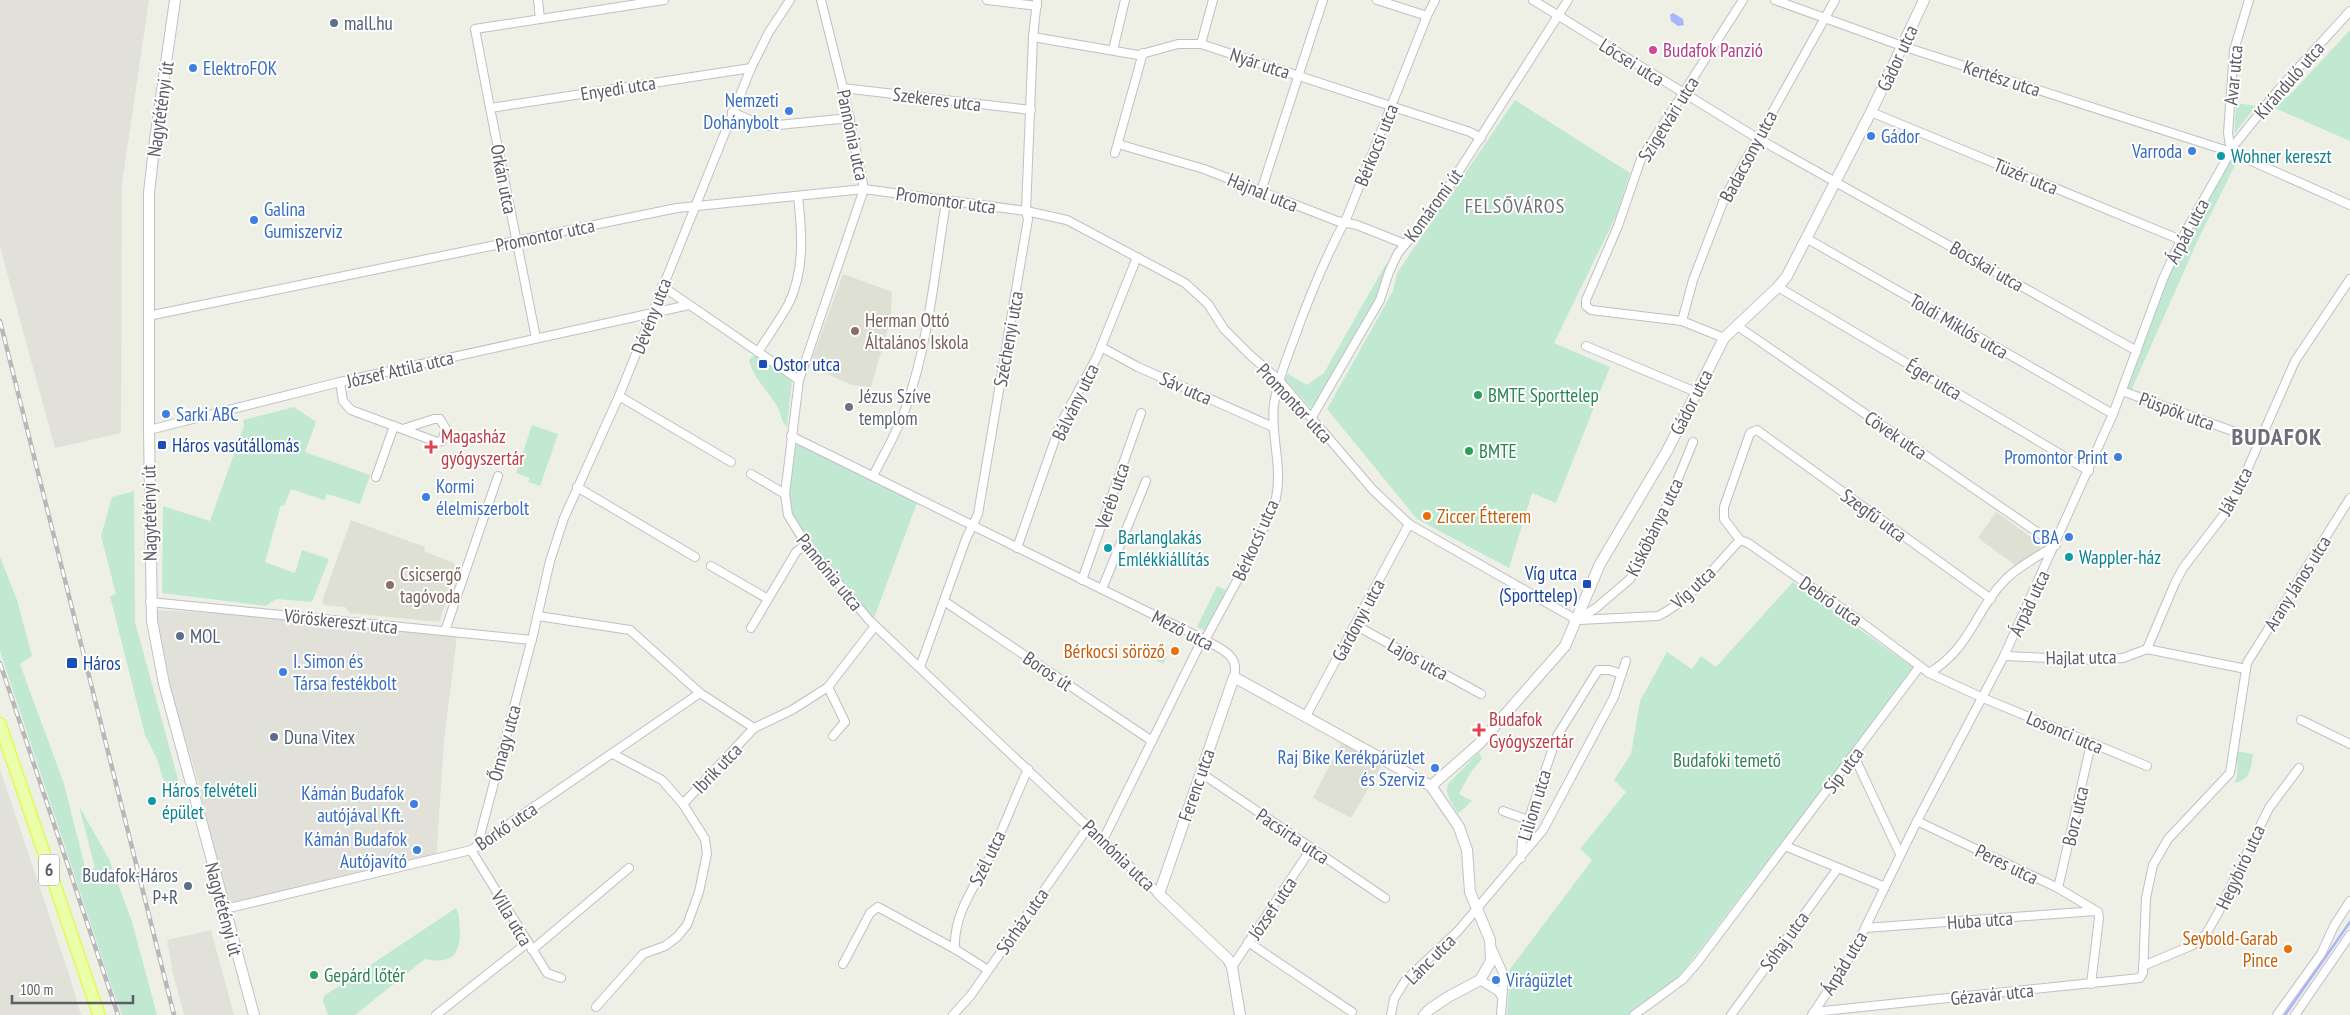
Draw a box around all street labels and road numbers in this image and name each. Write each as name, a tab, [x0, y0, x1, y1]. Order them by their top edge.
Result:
street label: Gádor utca	[1871, 21, 1923, 95]
street label: Lőcsei utca	[1595, 33, 1669, 91]
street label: Kiránduló utca	[2249, 36, 2329, 124]
street label: Nyár utca	[1227, 42, 1293, 84]
street label: Avar utca	[2218, 44, 2248, 106]
street label: Kertész utca	[1960, 54, 2044, 102]
street label: Nagytétényi út	[141, 59, 179, 158]
street label: Enyedi utca	[579, 70, 657, 106]
street label: Szigetvári utca	[1632, 72, 1704, 166]
street label: Szekeres utca	[891, 82, 983, 116]
street label: Pannónia utca	[832, 87, 874, 183]
street label: Bérkocsi utca	[1349, 100, 1403, 190]
street label: Badacsony utca	[1714, 106, 1782, 206]
street label: Orkán utca	[485, 142, 523, 216]
street label: Tüzér utca	[1990, 152, 2062, 200]
street label: Komáromi út	[1399, 163, 1468, 246]
street label: Hajnal utca	[1224, 167, 1302, 217]
street label: Promontor utca	[895, 181, 997, 219]
street label: Árpád utca	[2160, 194, 2214, 268]
street label: Promontor utca	[493, 213, 597, 257]
street label: Bocskai utca	[1946, 235, 2028, 297]
street label: Dévény utca	[626, 275, 676, 357]
street label: Toldi Miklós utca	[1905, 288, 2013, 364]
street label: Széchenyi utca	[988, 289, 1028, 389]
street label: József Attila utca	[343, 345, 456, 393]
street label: Éger utca	[1902, 353, 1966, 405]
street label: Promontor utca	[1252, 358, 1338, 448]
street label: Bálvány utca	[1046, 360, 1104, 444]
street label: Gádor utca	[1664, 365, 1718, 439]
street label: Sáv utca	[1156, 366, 1216, 410]
street label: Püspök utca	[2136, 386, 2218, 436]
street label: Cövek utca	[1860, 405, 1932, 465]
street label: Veréb utca	[1089, 460, 1135, 533]
street label: Ják utca	[2212, 463, 2258, 520]
street label: Nagytétényi út	[136, 464, 162, 561]
street label: Kiskőbánya utca	[1620, 474, 1688, 580]
street label: Szegfű utca	[1836, 483, 1912, 547]
street label: Bérkocsi utca	[1226, 496, 1284, 584]
street label: Pannónia utca	[792, 529, 868, 615]
street label: Arany János utca	[2258, 531, 2336, 635]
street label: Víg utca	[1665, 560, 1720, 614]
street label: Árpád utca	[2003, 566, 2055, 640]
street label: Debrő utca	[1795, 571, 1867, 631]
street label: Gárdonyi utca	[1326, 575, 1390, 665]
street label: Vöröskereszt utca	[282, 603, 399, 639]
street label: Mező utca	[1148, 604, 1218, 656]
street label: Lajos utca	[1383, 633, 1453, 685]
street label: Hajlat utca	[2045, 644, 2117, 670]
street label: Boros út	[1019, 646, 1078, 697]
street label: Őrnagy utca	[482, 702, 526, 784]
street label: Losonci utca	[2023, 705, 2107, 759]
street label: Ibrik utca	[687, 738, 747, 798]
street label: Síp utca	[1818, 742, 1868, 798]
street label: Ferenc utca	[1172, 746, 1220, 824]
street label: Liliom utca	[1512, 767, 1556, 843]
street label: Borz utca	[2057, 784, 2093, 848]
street label: Borkő utca	[470, 797, 542, 855]
street label: Pacsirta utca	[1252, 803, 1334, 869]
street label: Pannónia utca	[1077, 814, 1161, 896]
street label: Hegybíró utca	[2210, 821, 2270, 913]
street label: Szél utca	[963, 826, 1011, 890]
street label: Peres utca	[1972, 839, 2042, 889]
road number: 6	[39, 854, 59, 886]
street label: Nagytétényi út	[200, 859, 248, 959]
street label: József utca	[1242, 872, 1302, 945]
street label: Sörház utca	[990, 883, 1054, 959]
street label: Villa utca	[485, 885, 538, 950]
street label: Sóhaj utca	[1754, 906, 1814, 976]
street label: Huba utca	[1946, 906, 2014, 934]
street label: Árpád utca	[1816, 927, 1872, 999]
street label: Lánc utca	[1400, 929, 1460, 989]
street label: Gézavár utca	[1949, 978, 2035, 1010]

